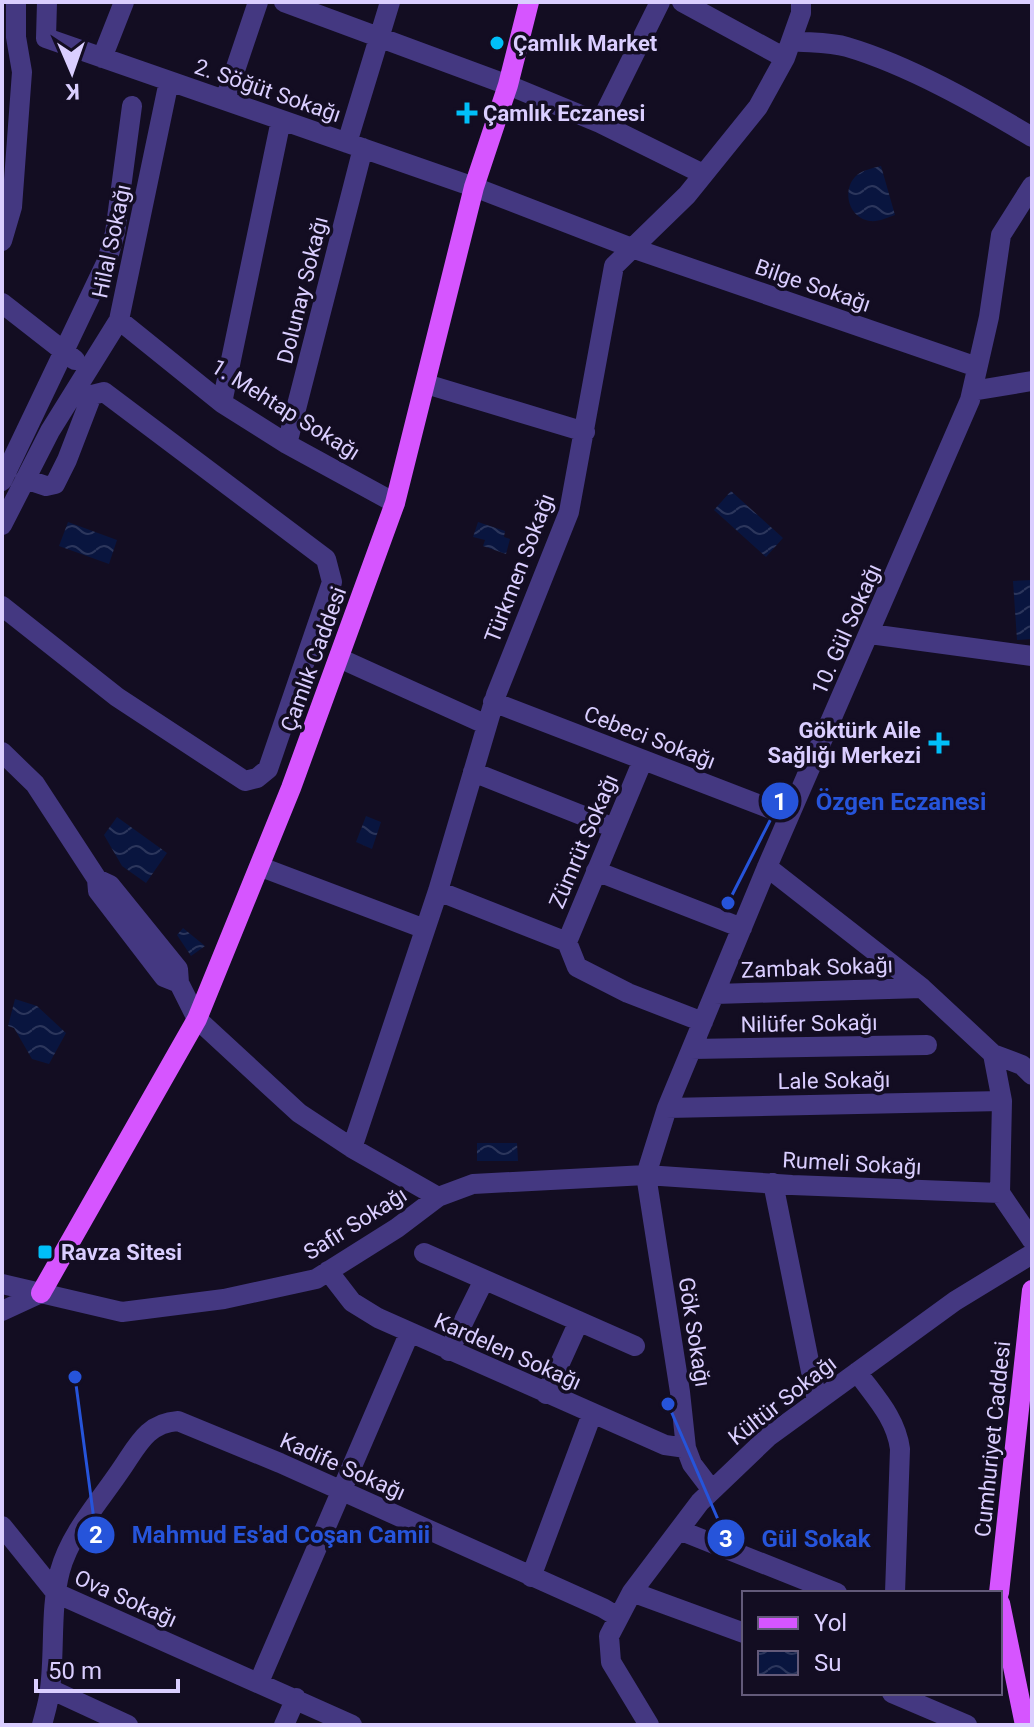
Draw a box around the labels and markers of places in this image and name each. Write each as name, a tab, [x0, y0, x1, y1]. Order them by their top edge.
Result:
place label: Çamlık Market	[513, 31, 658, 56]
marker: Çamlık Market	[488, 34, 506, 52]
place label: Çamlık Eczanesi	[483, 101, 645, 126]
marker: Çamlık Eczanesi	[458, 104, 476, 122]
place label: Göktürk Aile Sağlığı Merkezi	[768, 718, 921, 768]
marker: Göktürk Aile Sağlığı Merkezi	[928, 732, 950, 754]
callout: Özgen Eczanesi	[760, 777, 1002, 825]
place label: Ravza Sitesi	[61, 1240, 182, 1265]
marker: Ravza Sitesi	[36, 1243, 54, 1261]
callout: Mahmud Es'ad Coşan Camii	[76, 1511, 446, 1559]
callout: Gül Sokak	[706, 1514, 887, 1562]

